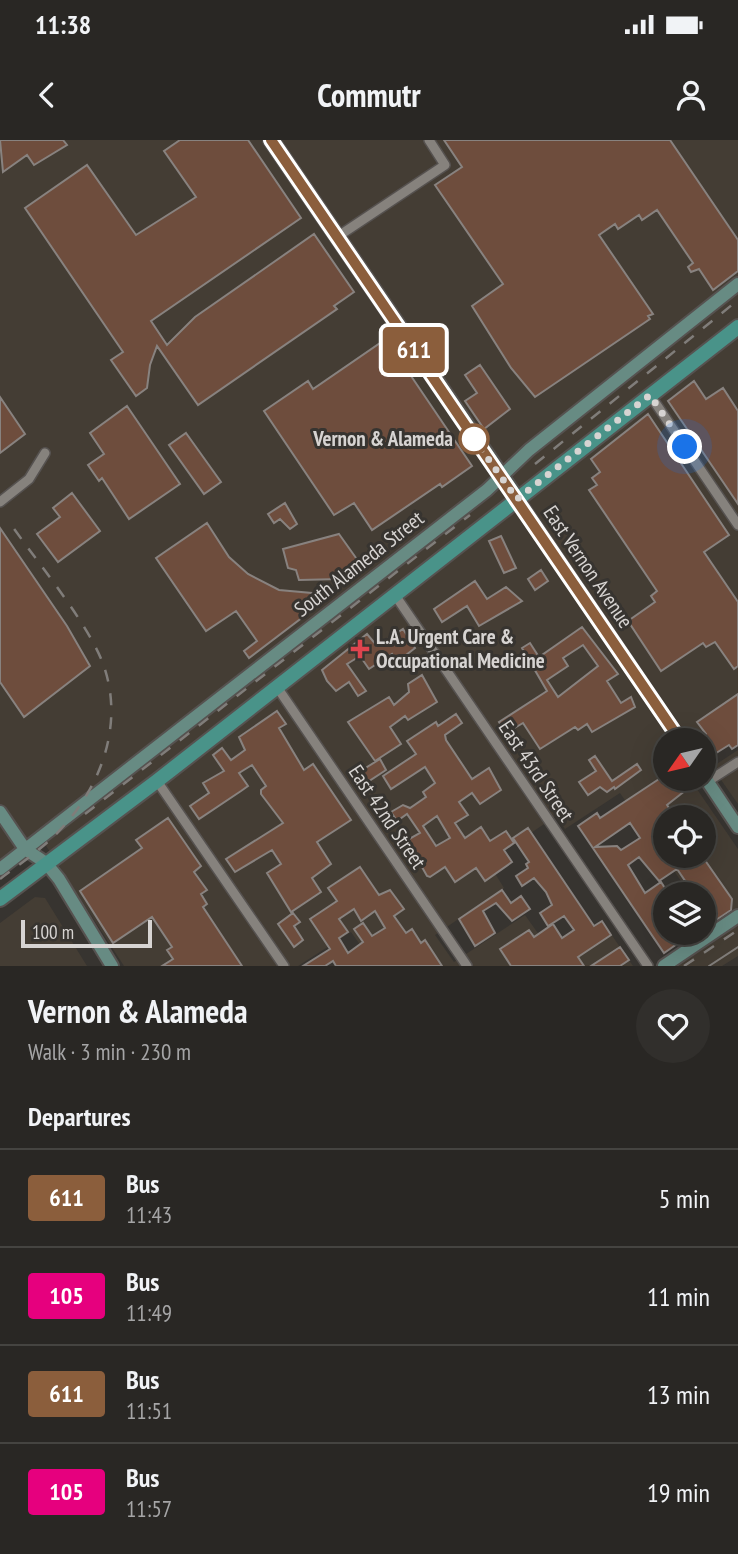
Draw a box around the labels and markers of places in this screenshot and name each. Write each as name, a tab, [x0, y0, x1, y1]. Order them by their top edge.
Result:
marker: Vernon & Alameda	[459, 424, 489, 454]
place label: Vernon & Alameda	[312, 425, 453, 452]
place label: L.A. Urgent Care & Occupational Medicine	[376, 623, 545, 674]
marker: L.A. Urgent Care & Occupational Medicine	[350, 639, 370, 659]

